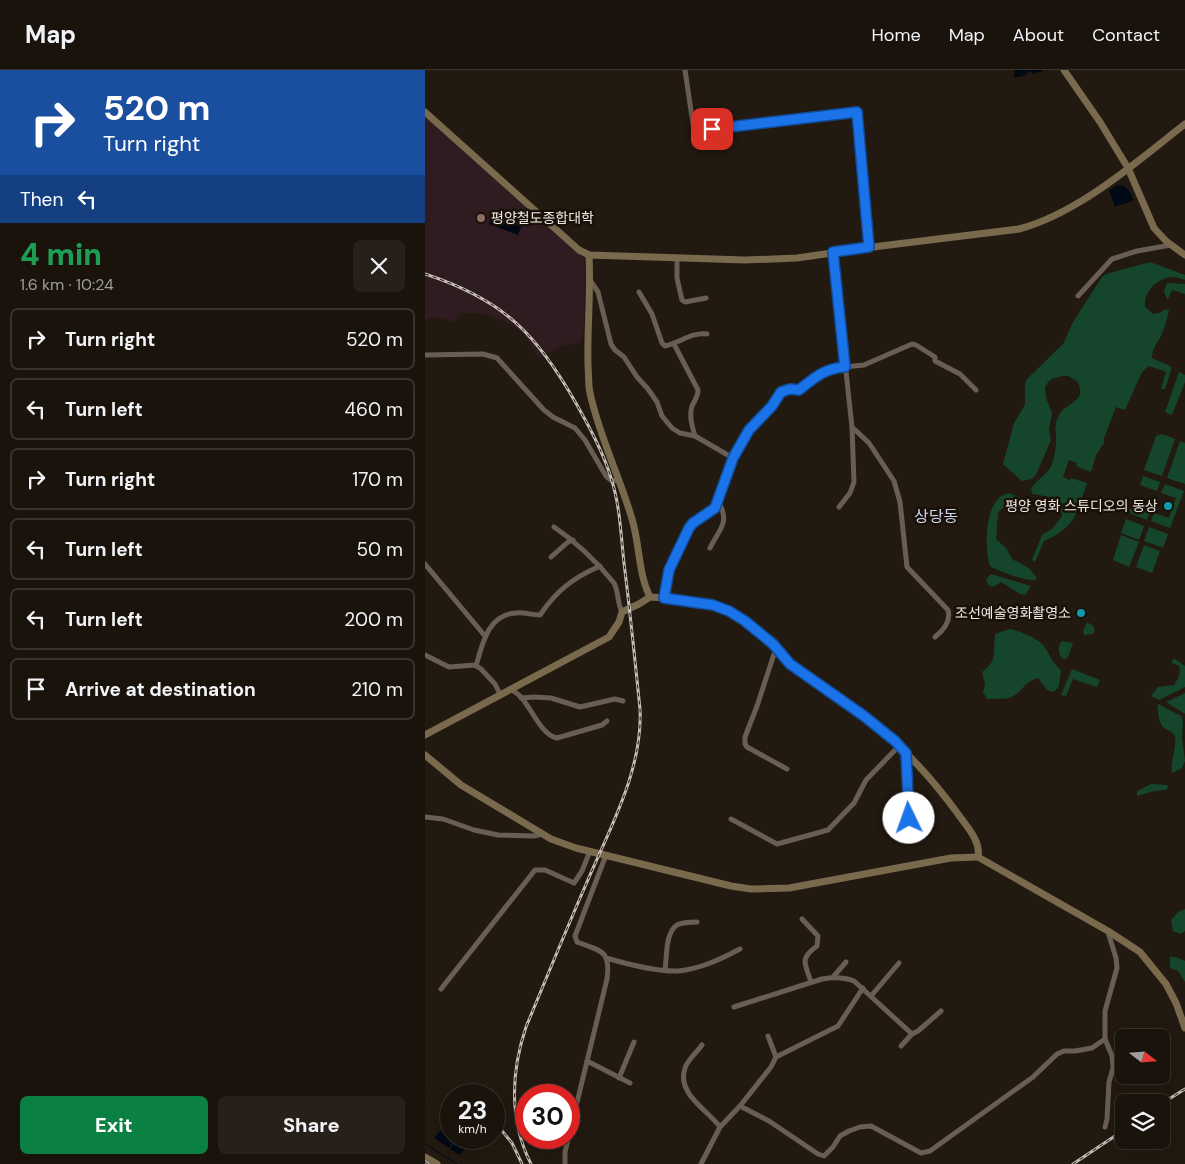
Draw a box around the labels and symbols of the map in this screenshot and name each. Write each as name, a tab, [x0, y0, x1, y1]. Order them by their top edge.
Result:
pin	[691, 108, 733, 150]
place label: 평양철도종합대학	[491, 209, 594, 227]
marker: 평양철도종합대학	[475, 212, 487, 224]
place label: 평양 영화 스튜디오의 동상	[1005, 497, 1158, 515]
marker: 평양 영화 스튜디오의 동상	[1162, 500, 1174, 512]
district label: 상당동	[914, 506, 958, 527]
place label: 조선예술영화촬영소	[955, 604, 1071, 622]
marker: 조선예술영화촬영소	[1075, 607, 1087, 619]
position arrow	[882, 791, 934, 843]
north arrow	[1115, 1029, 1170, 1084]
speed limit sign: 30	[515, 1084, 580, 1149]

